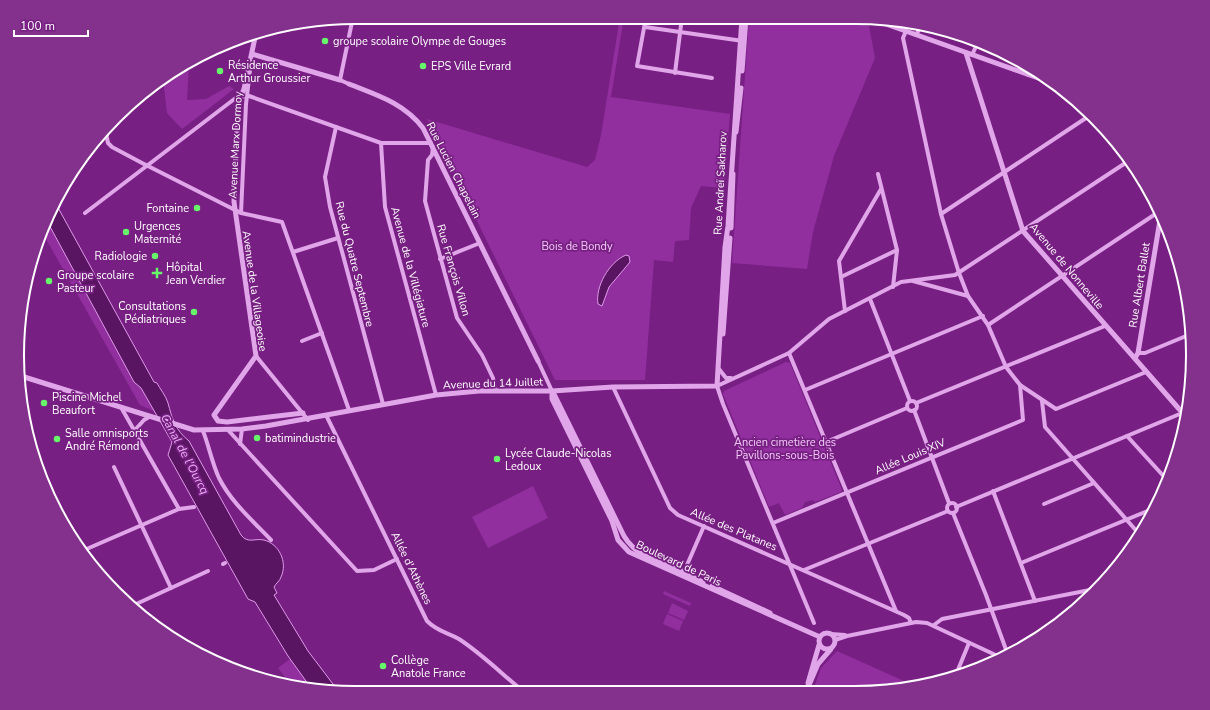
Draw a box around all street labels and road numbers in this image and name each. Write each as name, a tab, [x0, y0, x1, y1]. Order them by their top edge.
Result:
street label: Avenue Marx Dormoy	[225, 91, 246, 199]
street label: Rue Lucien Chapelain	[423, 119, 484, 221]
street label: Rue Andreï Sakharov	[710, 131, 731, 235]
street label: Rue du Quatre Septembre	[332, 200, 377, 328]
street label: Avenue de la Villégiature	[387, 205, 434, 329]
street label: Avenue de Nonneville	[1026, 220, 1107, 313]
street label: Rue François Villon	[433, 223, 474, 318]
street label: Avenue de la Villageoise	[239, 230, 270, 353]
street label: Rue Albert Ballet	[1125, 241, 1154, 329]
street label: Avenue du 14 Juillet	[443, 374, 543, 393]
street label: Allée Louis XIV	[873, 435, 948, 478]
street label: Allée des Platanes	[688, 504, 779, 554]
street label: Allée d'Athènes	[387, 529, 436, 607]
street label: Boulevard de Paris	[634, 537, 724, 590]

